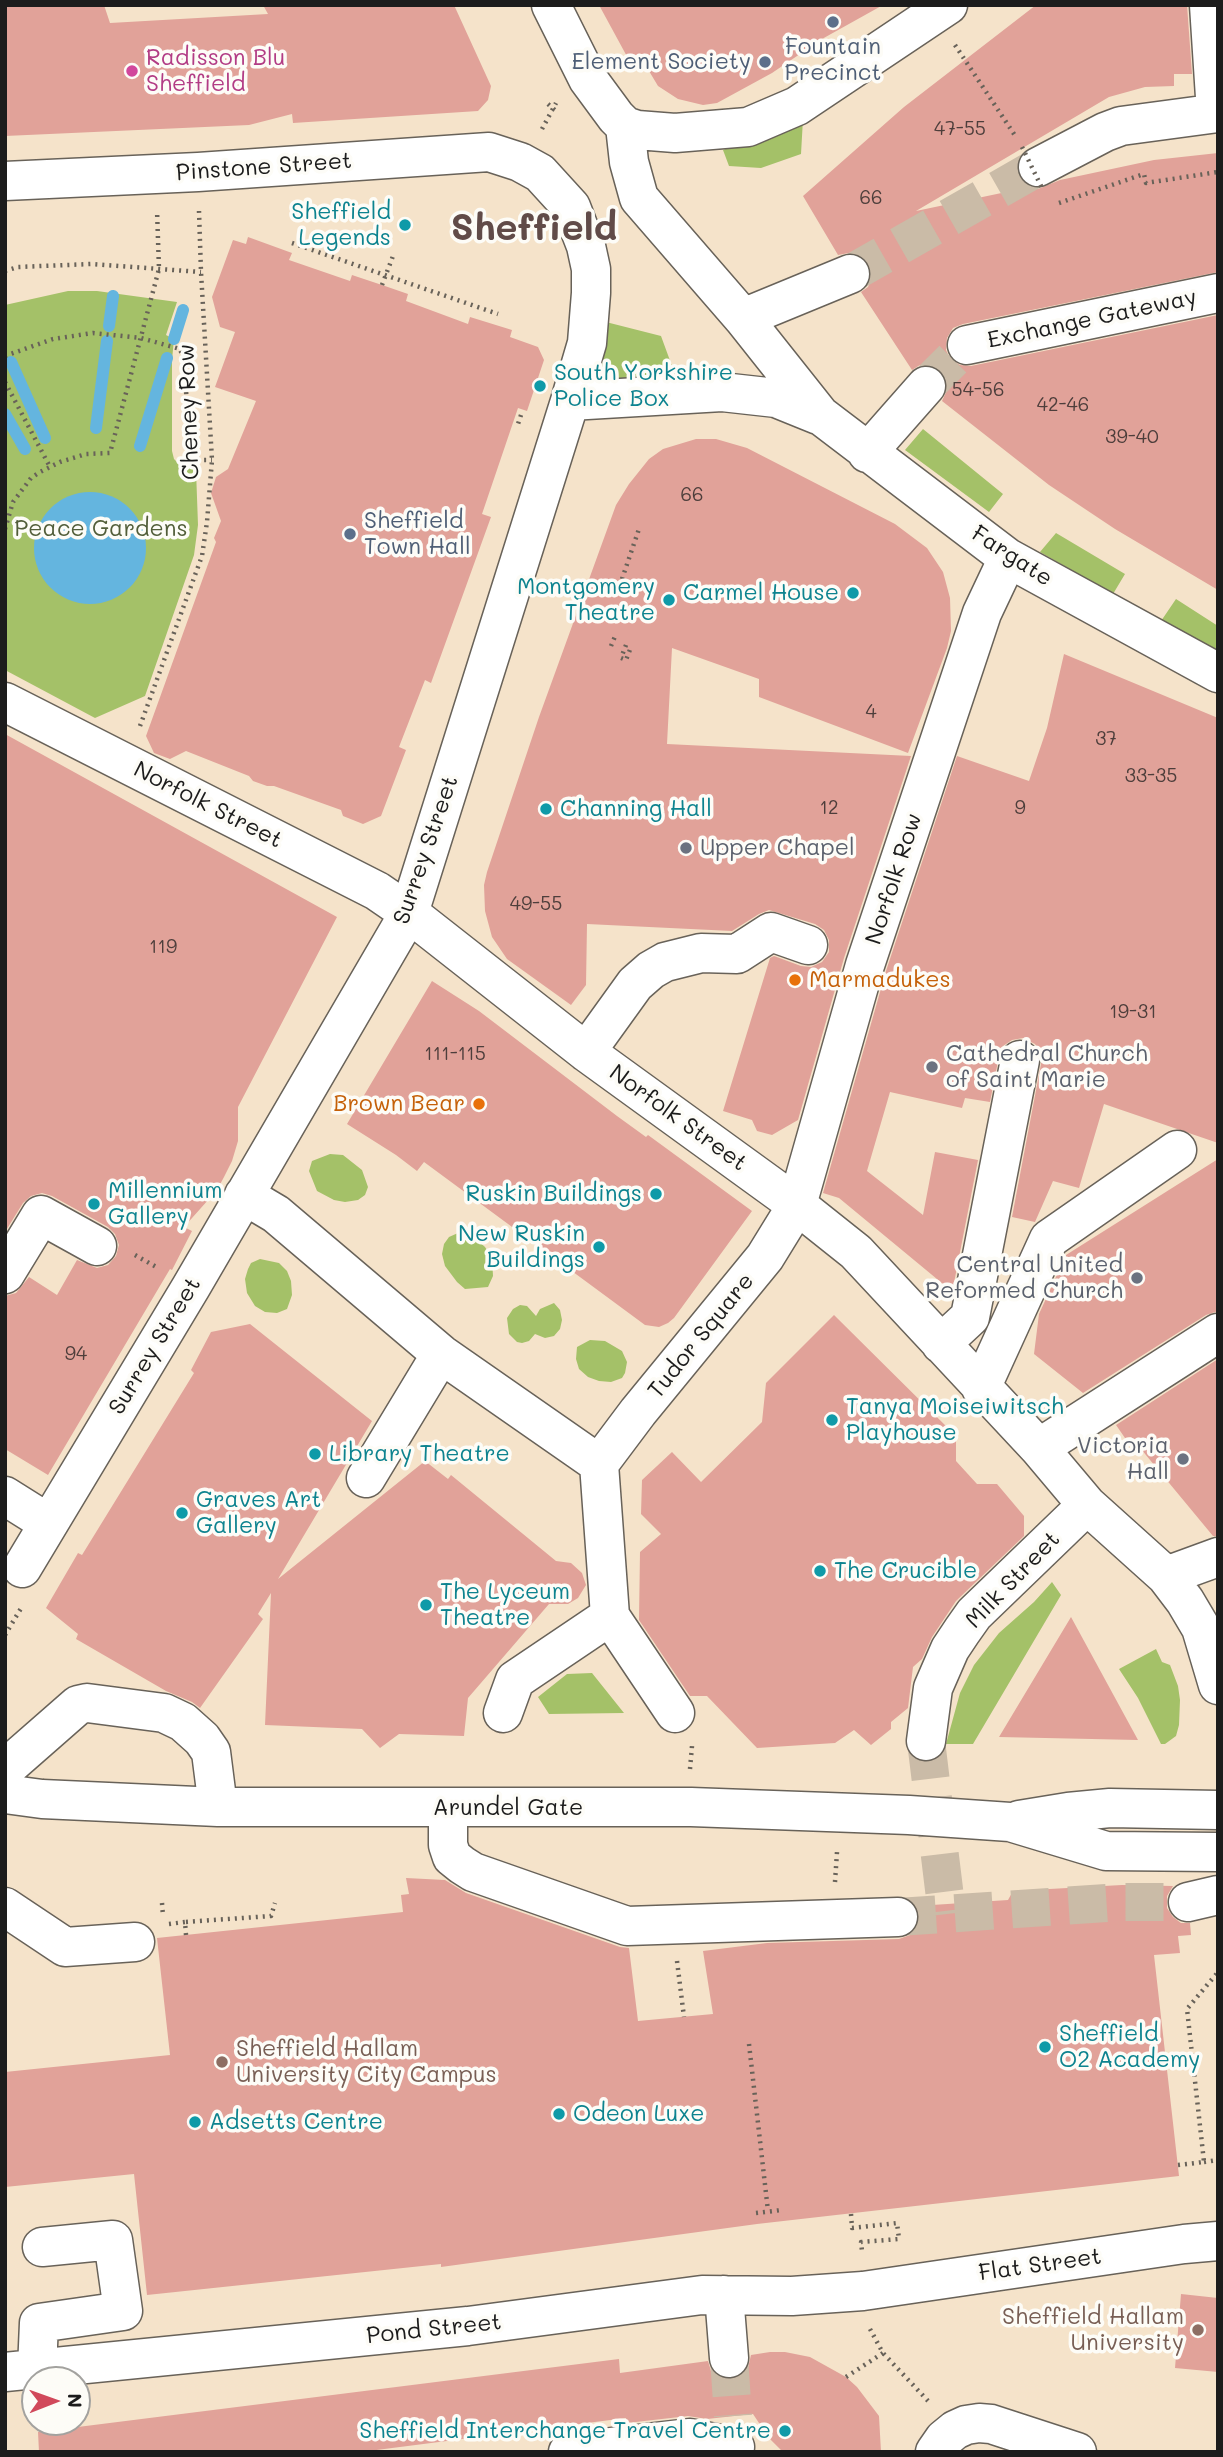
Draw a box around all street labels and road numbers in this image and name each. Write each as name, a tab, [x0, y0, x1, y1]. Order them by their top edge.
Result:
street label: Pinstone Street	[175, 147, 353, 187]
street label: Exchange Gateway	[985, 283, 1199, 355]
street label: Cheney Row	[173, 343, 205, 481]
street label: Fargate	[966, 520, 1058, 592]
street label: Norfolk Street	[129, 756, 287, 854]
street label: Surrey Street	[388, 772, 464, 928]
street label: Norfolk Row	[860, 810, 928, 948]
street label: Norfolk Street	[604, 1059, 752, 1177]
street label: Tudor Square	[642, 1268, 760, 1404]
street label: Surrey Street	[103, 1272, 207, 1420]
street label: Milk Street	[960, 1526, 1066, 1634]
street label: Arundel Gate	[433, 1794, 583, 1822]
street label: Flat Street	[977, 2243, 1103, 2287]
street label: Pond Street	[365, 2308, 503, 2350]

